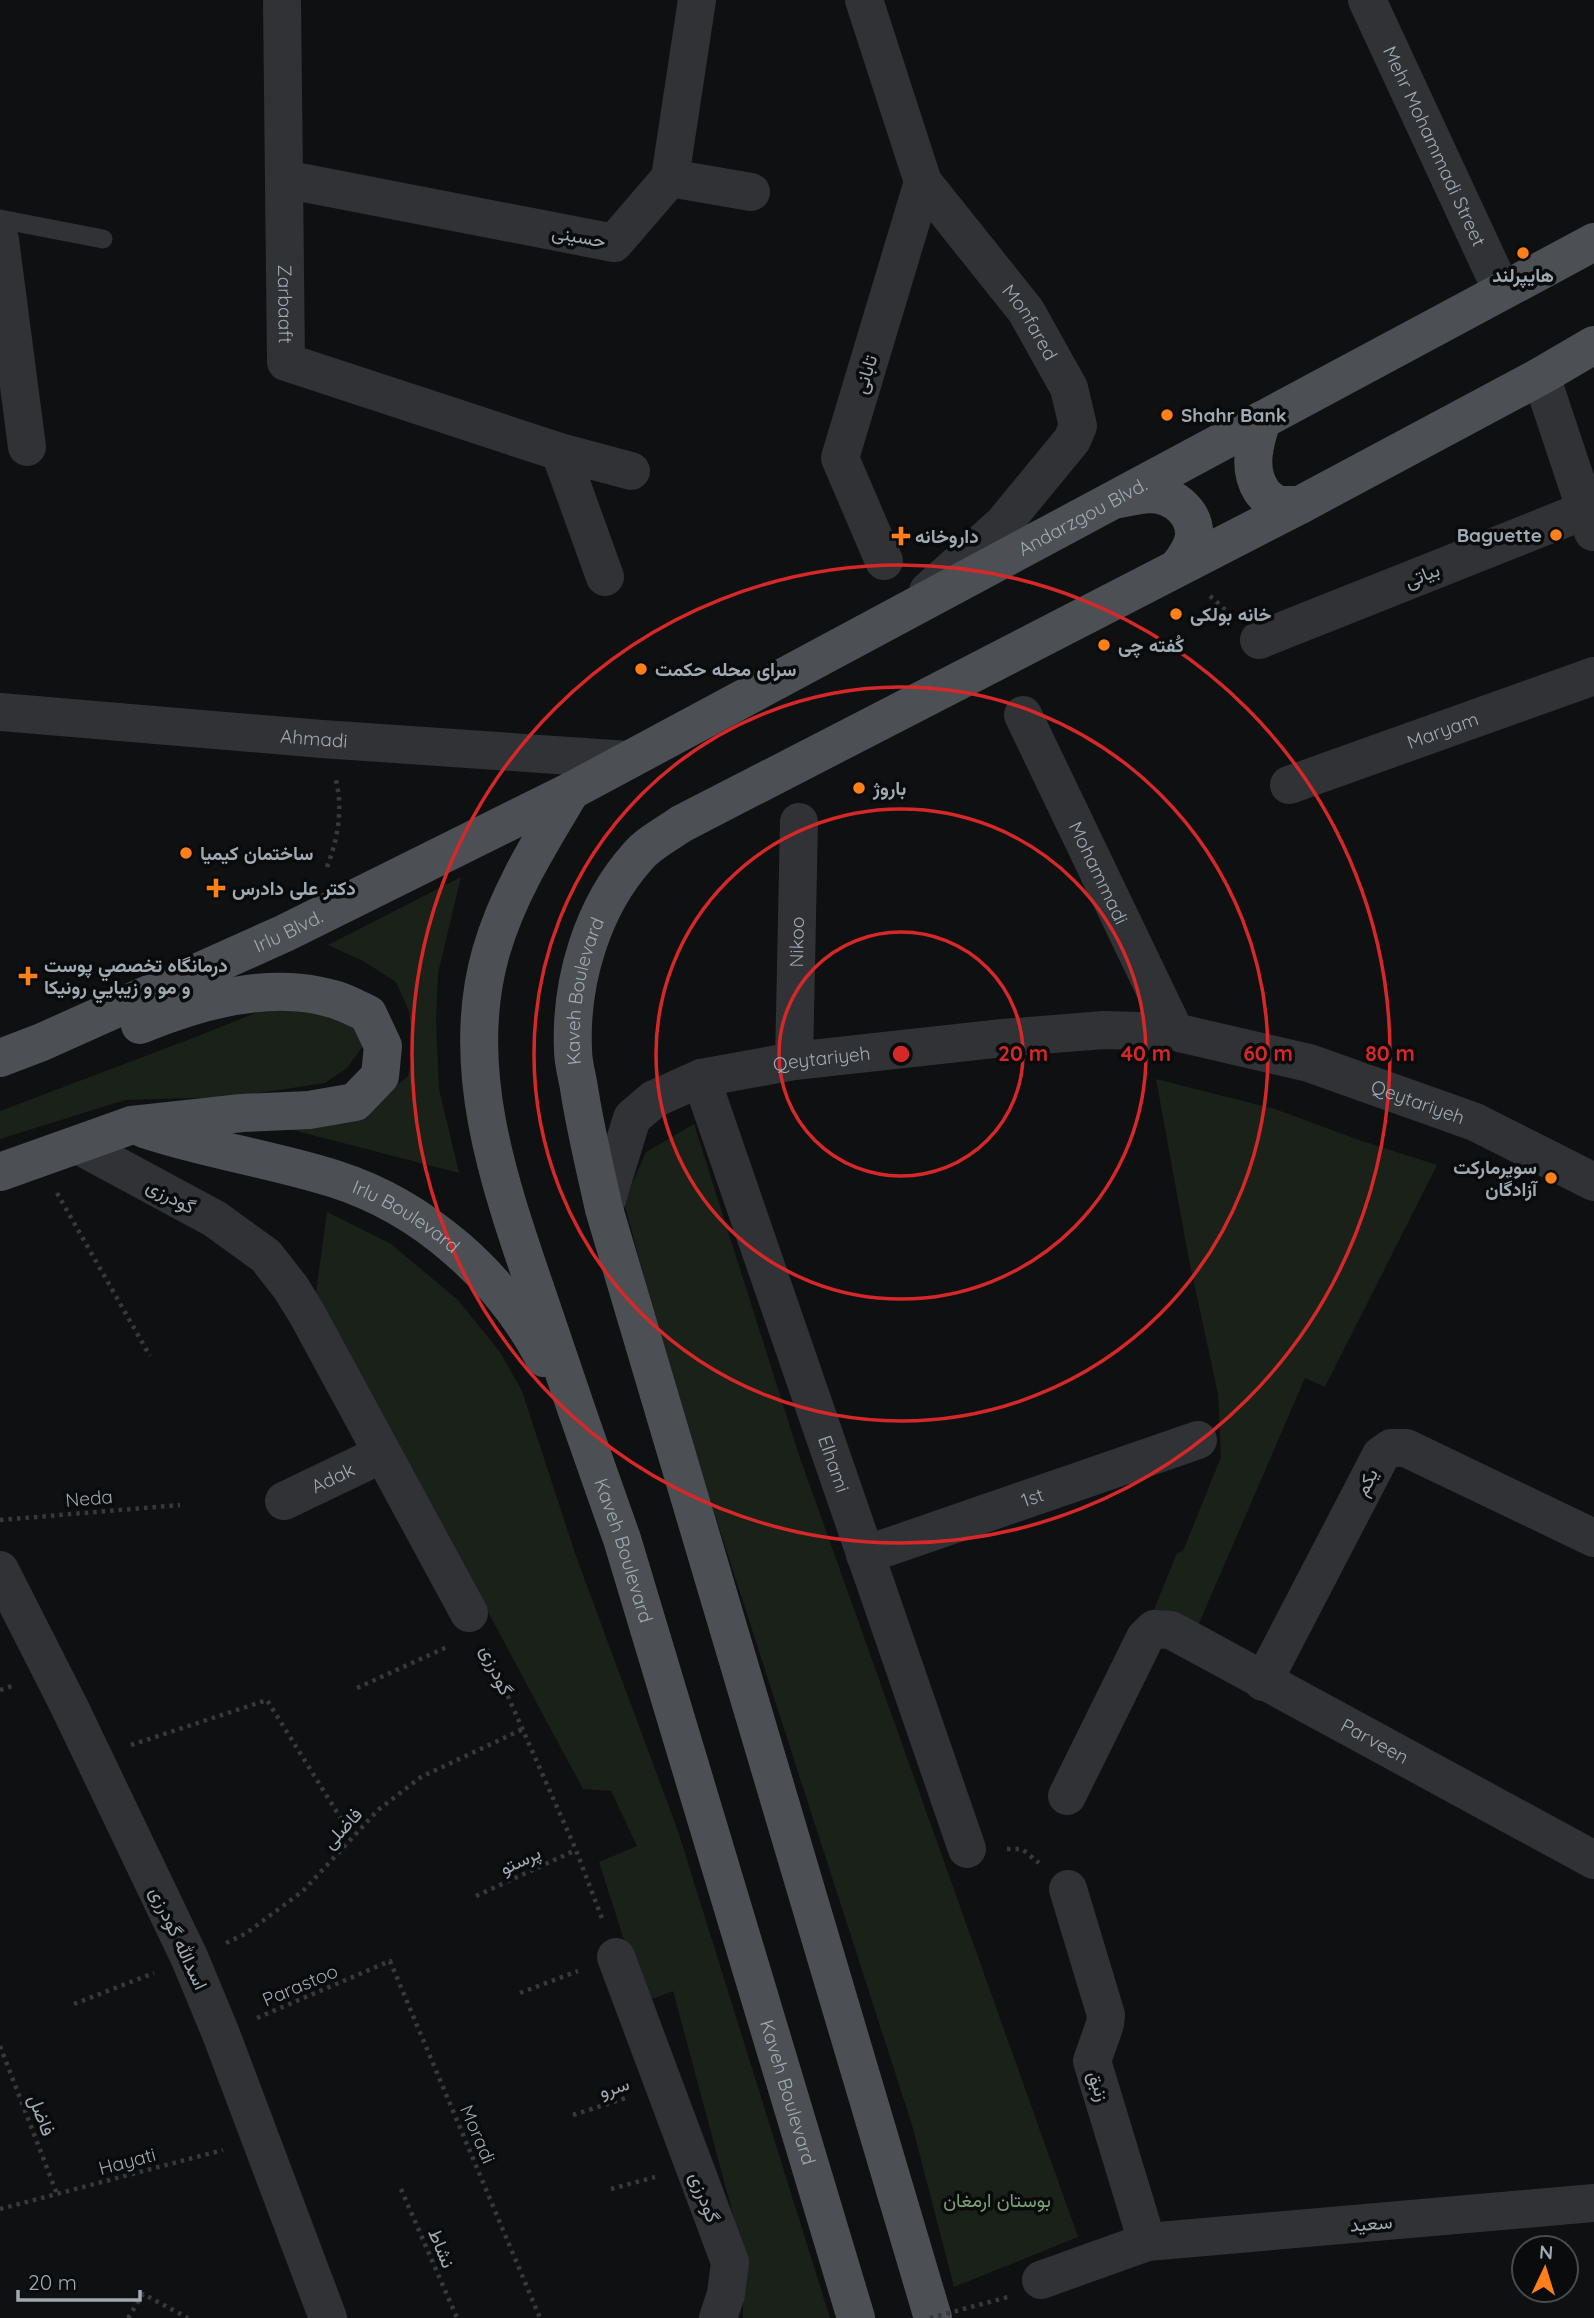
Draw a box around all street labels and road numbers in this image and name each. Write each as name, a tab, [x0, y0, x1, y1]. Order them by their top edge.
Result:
street label: Mehr Mohammadi Street	[1378, 42, 1492, 250]
street label: حسینی	[550, 219, 608, 253]
street label: Zarbaaft	[273, 264, 298, 344]
street label: Monfared	[997, 279, 1063, 364]
street label: تابانی	[848, 352, 882, 396]
street label: Andarzgou Blvd.	[1014, 472, 1151, 561]
street label: بیاتی	[1401, 557, 1443, 593]
street label: Maryam	[1404, 706, 1481, 754]
street label: Ahmadi	[279, 724, 348, 753]
street label: Mohammadi	[1064, 817, 1134, 928]
street label: Irlu Blvd.	[250, 904, 327, 957]
street label: Kaveh Boulevard	[561, 914, 609, 1066]
street label: Nikoo	[784, 916, 809, 968]
street label: Qeytariyeh	[771, 1041, 872, 1077]
street label: Qeytariyeh	[1368, 1074, 1468, 1129]
street label: گودرزی	[142, 1173, 200, 1219]
street label: Irlu Boulevard	[349, 1174, 465, 1258]
street label: Elhami	[813, 1432, 855, 1495]
street label: Adak	[307, 1457, 358, 1498]
street label: یکم	[1349, 1464, 1384, 1500]
street label: Kaveh Boulevard	[589, 1475, 658, 1625]
street label: 1st	[1018, 1482, 1047, 1512]
street label: Neda	[64, 1484, 114, 1512]
street label: گودرزی	[475, 1641, 519, 1699]
street label: Parveen	[1337, 1713, 1413, 1769]
street label: فاضلی	[317, 1802, 367, 1854]
street label: پرستو	[496, 1840, 545, 1882]
street label: اسدالله گودرزی	[145, 1883, 213, 1993]
street label: Parastoo	[259, 1958, 341, 2012]
street label: Kaveh Boulevard	[755, 2017, 821, 2167]
street label: زنبق	[1083, 2068, 1115, 2104]
street label: سرو	[596, 2071, 632, 2103]
street label: فاضل	[23, 2091, 61, 2139]
street label: Moradi	[455, 2101, 501, 2167]
street label: Hayati	[96, 2142, 158, 2180]
street label: گودرزی	[684, 2168, 726, 2226]
street label: سعید	[1349, 2209, 1393, 2237]
street label: نشاط	[423, 2225, 461, 2271]

